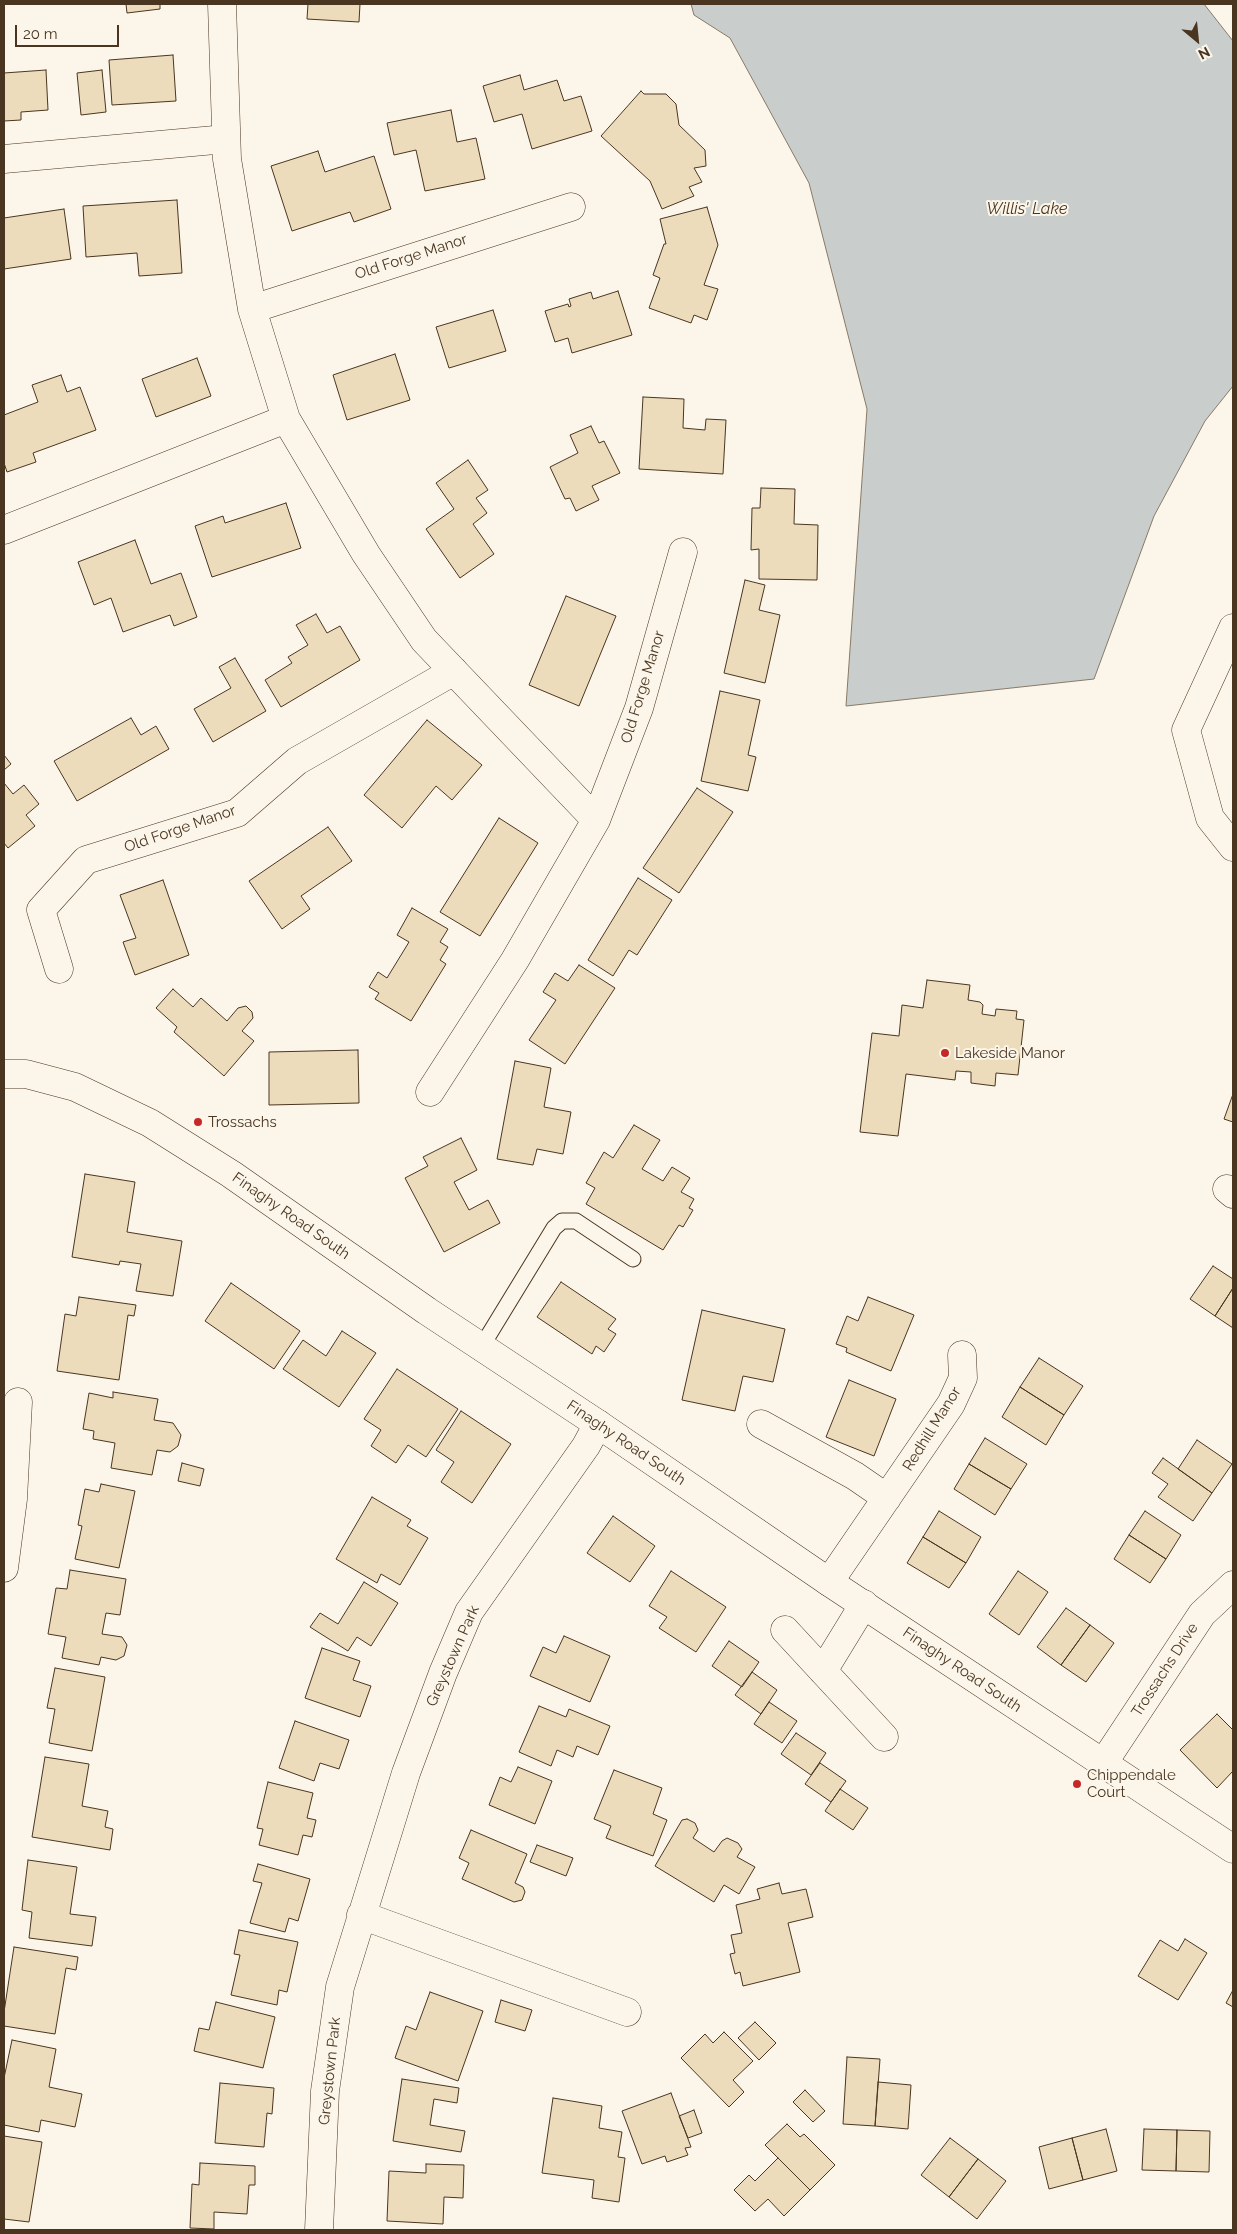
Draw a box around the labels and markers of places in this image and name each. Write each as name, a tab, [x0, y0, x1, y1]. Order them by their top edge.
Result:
place label: Lakeside Manor	[955, 1044, 1065, 1062]
marker: Lakeside Manor	[939, 1047, 951, 1059]
place label: Trossachs	[208, 1113, 277, 1131]
marker: Trossachs	[192, 1116, 204, 1128]
place label: Chippendale Court	[1087, 1766, 1176, 1801]
marker: Chippendale Court	[1071, 1778, 1083, 1790]

